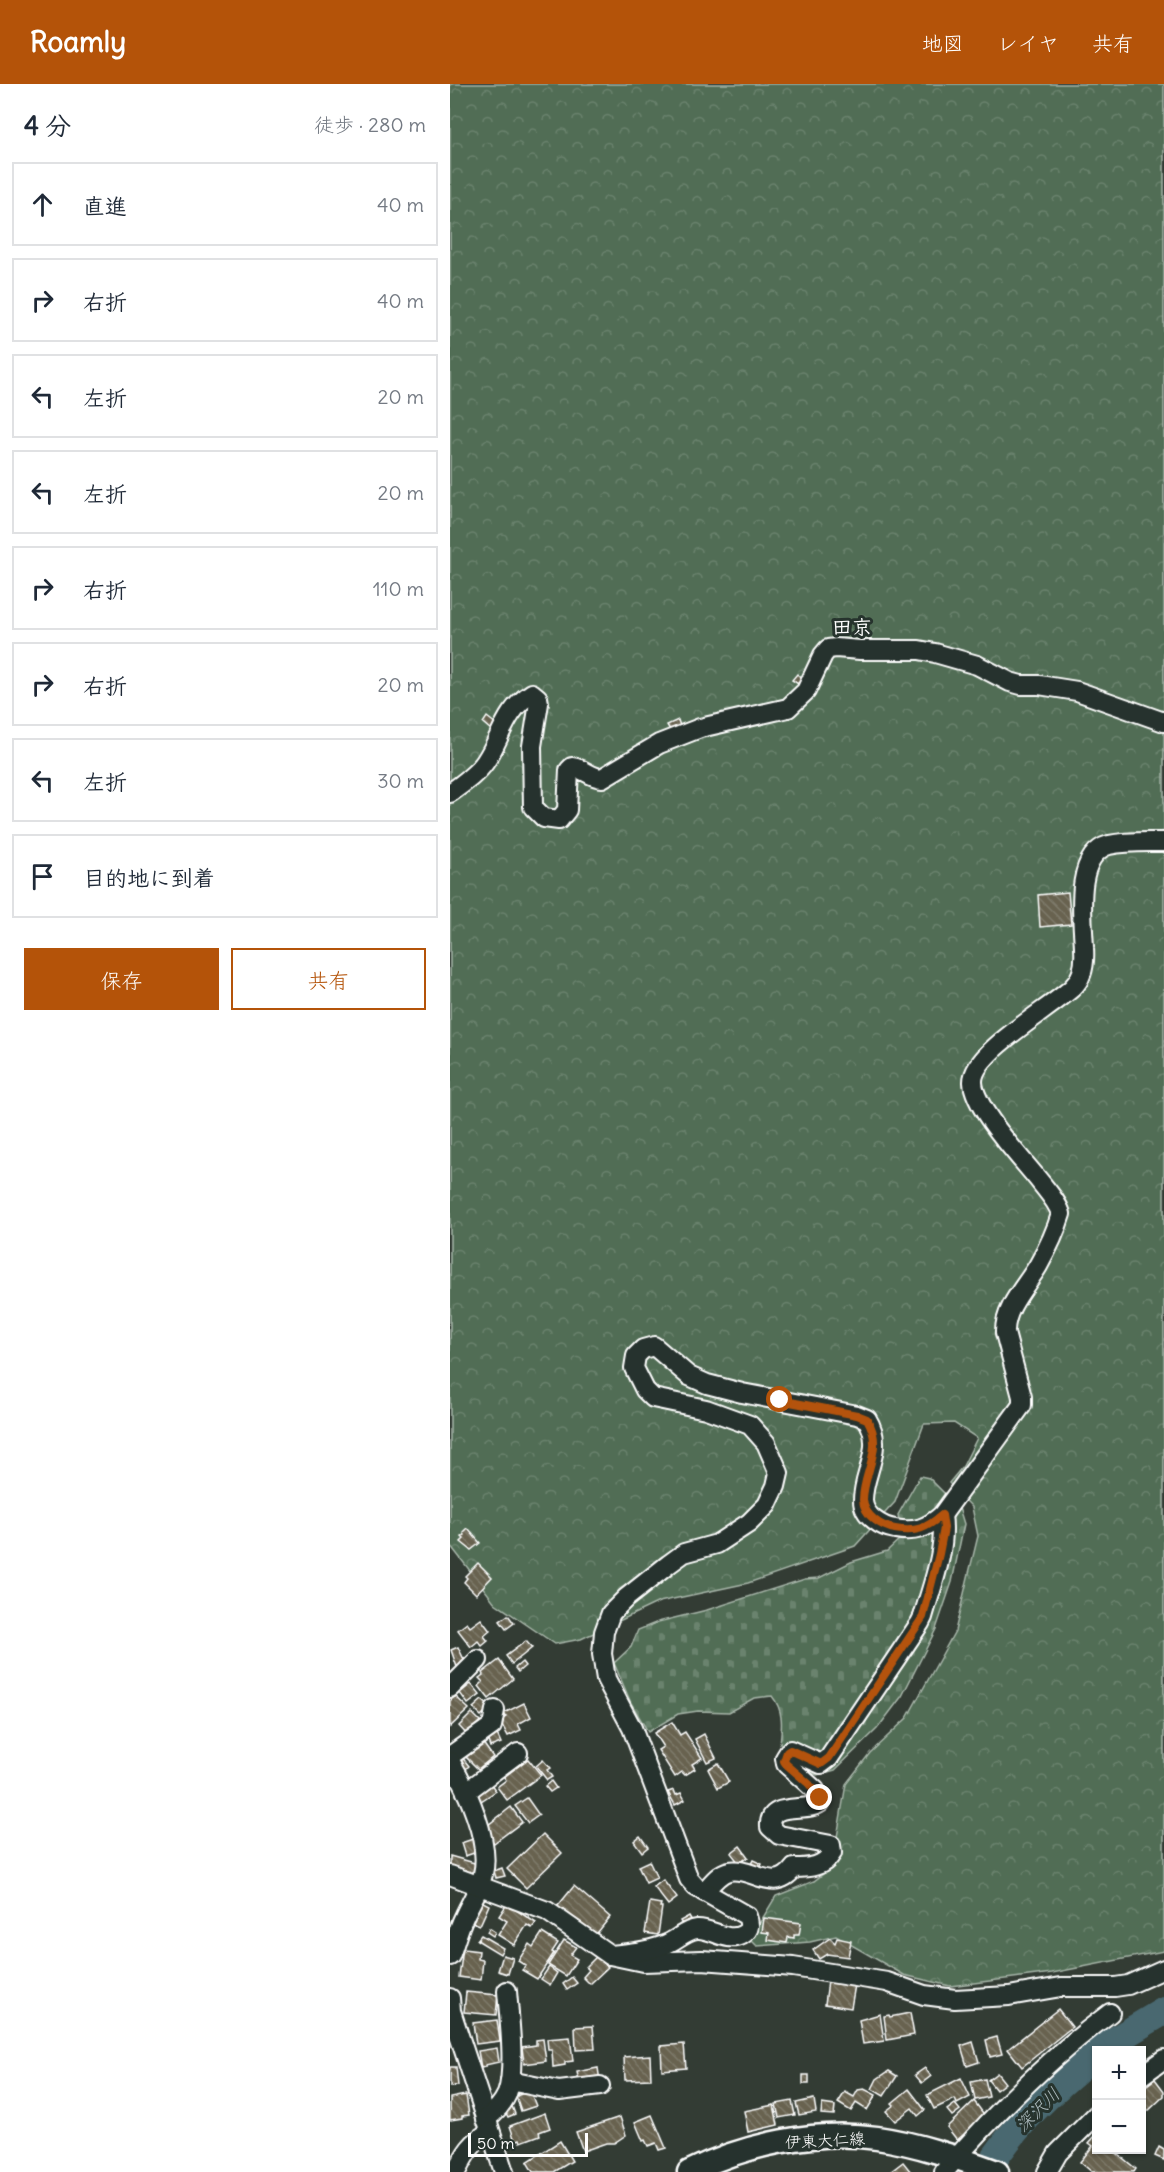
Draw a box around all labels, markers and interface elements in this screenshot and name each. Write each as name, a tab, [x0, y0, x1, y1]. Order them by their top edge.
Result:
text: Roamly	[30, 24, 126, 60]
text: 地図	[922, 30, 964, 57]
text: レイヤ	[997, 30, 1059, 57]
text: 共有	[1092, 30, 1134, 57]
text: 4 分	[24, 109, 71, 142]
text: 徒歩 · 280 m	[314, 112, 426, 137]
icon: ahead	[26, 188, 59, 221]
text: 直進	[83, 192, 127, 220]
text: 40 m	[377, 192, 424, 217]
icon: right	[26, 284, 59, 317]
text: 右折	[83, 288, 127, 316]
text: 40 m	[377, 288, 424, 313]
icon: left	[26, 380, 59, 413]
text: 左折	[83, 384, 127, 412]
text: 20 m	[378, 384, 424, 409]
icon: left	[26, 476, 59, 509]
text: 左折	[83, 480, 127, 508]
text: 20 m	[378, 480, 424, 505]
icon: right	[26, 572, 59, 605]
text: 右折	[83, 576, 127, 604]
text: 110 m	[373, 576, 424, 601]
district label: 田京	[832, 614, 872, 639]
icon: right	[26, 668, 59, 701]
text: 右折	[83, 672, 127, 700]
text: 20 m	[378, 672, 424, 697]
icon: left	[26, 764, 59, 797]
text: 左折	[83, 768, 127, 796]
text: 30 m	[377, 768, 424, 793]
icon: arrive	[26, 860, 59, 893]
text: 目的地に到着	[83, 864, 215, 892]
button: 保存	[24, 948, 219, 1010]
button: 共有	[231, 948, 426, 1010]
route start	[766, 1386, 792, 1412]
route end	[806, 1784, 832, 1810]
map controls	[1092, 2046, 1146, 2154]
button: +	[1092, 2046, 1146, 2100]
water label: 深沢川	[1010, 2082, 1065, 2137]
button: −	[1092, 2100, 1146, 2154]
street label: 伊東大仁線	[785, 2128, 865, 2152]
scale bar	[468, 2130, 588, 2158]
text: 50 m	[477, 2133, 515, 2153]

